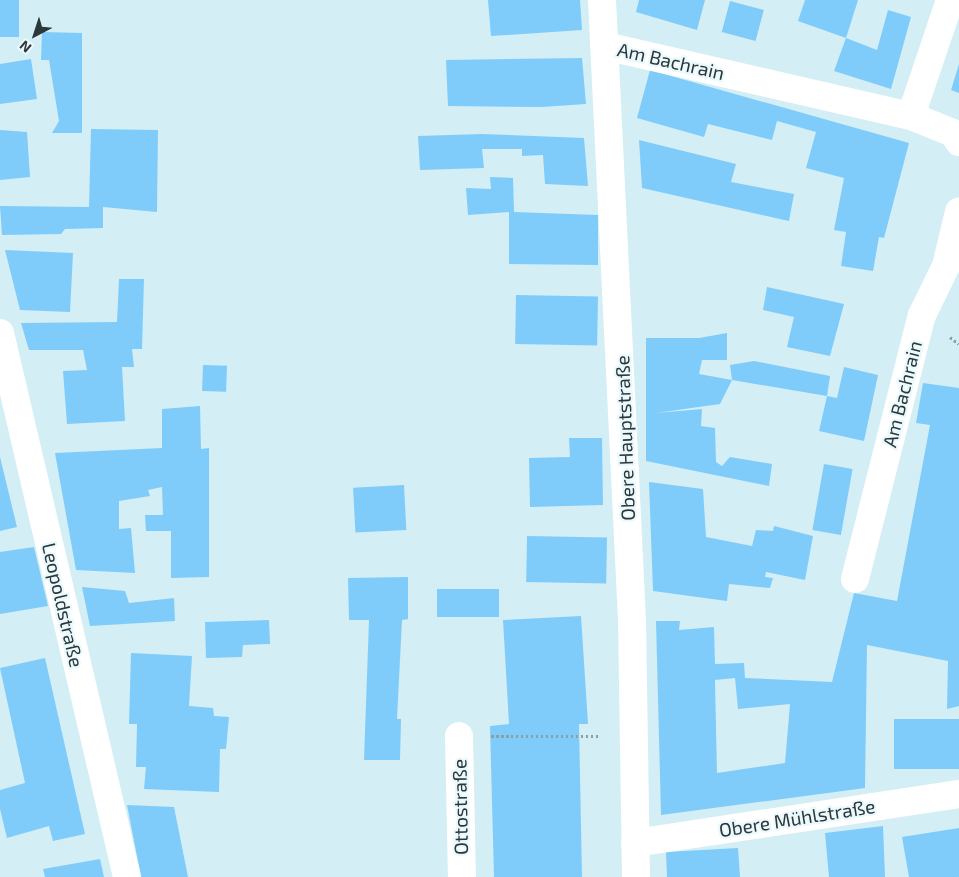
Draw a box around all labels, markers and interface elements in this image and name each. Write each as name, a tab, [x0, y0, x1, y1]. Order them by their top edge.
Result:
north arrow	[10, 10, 60, 60]
text: N	[16, 37, 34, 57]
street label: Am Bachrain	[615, 38, 727, 84]
street label: Am Bachrain	[878, 338, 926, 450]
street label: Obere Hauptstraße	[611, 355, 639, 521]
street label: Leopoldstraße	[38, 541, 88, 669]
street label: Ottostraße	[448, 759, 472, 855]
street label: Obere Mühlstraße	[717, 794, 877, 842]

